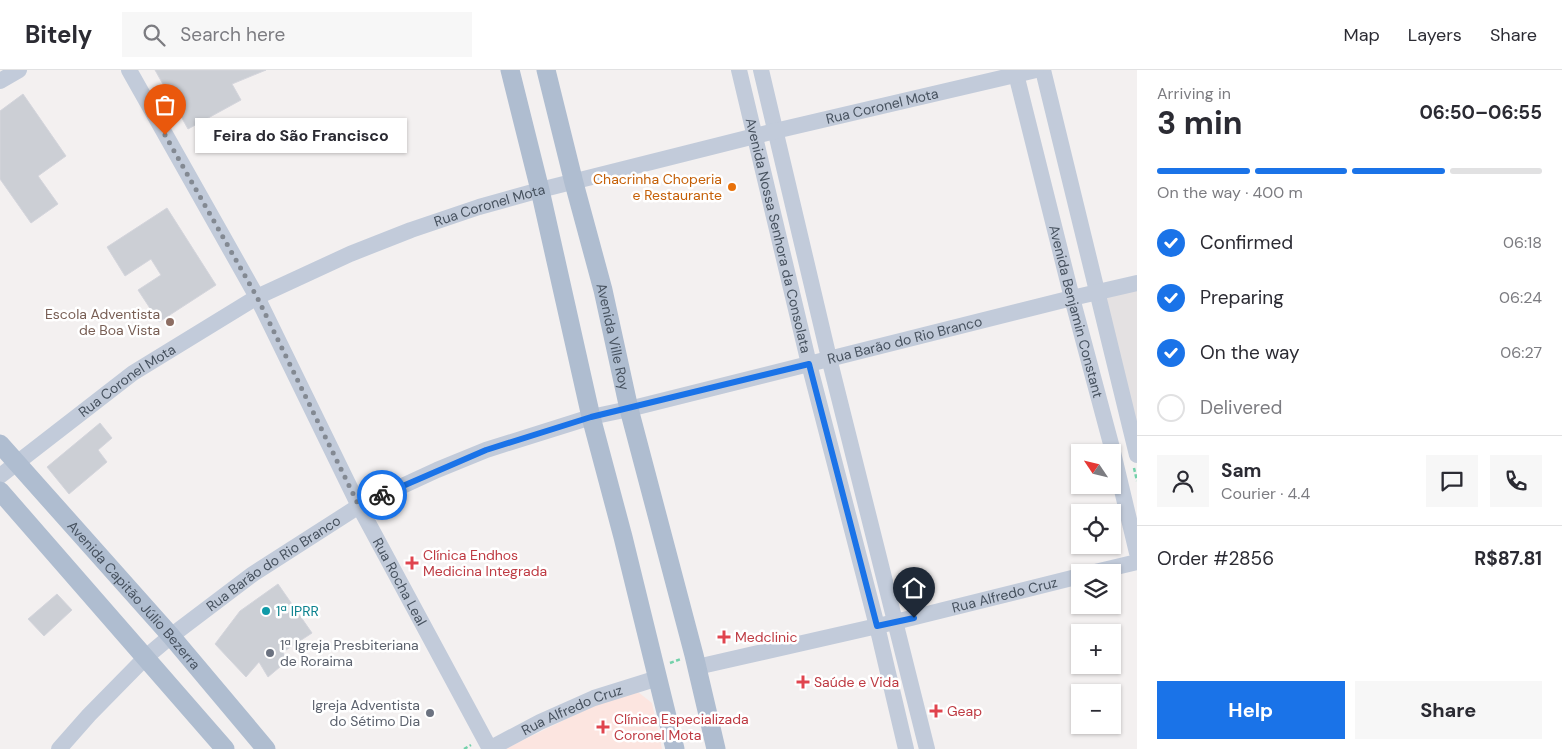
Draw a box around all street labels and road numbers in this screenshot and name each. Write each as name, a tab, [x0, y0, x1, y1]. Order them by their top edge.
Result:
street label: Rua Coronel Mota	[824, 84, 940, 128]
street label: Avenida Nossa Senhora da Consolata	[742, 116, 815, 355]
street label: Rua Coronel Mota	[432, 180, 547, 231]
street label: Avenida Benjamin Constant	[1045, 223, 1107, 400]
street label: Avenida Ville Roy	[593, 281, 634, 392]
street label: Rua Barão do Rio Branco	[825, 312, 984, 368]
street label: Rua Coronel Mota	[75, 340, 179, 421]
street label: Rua Barão do Rio Branco	[202, 511, 344, 615]
street label: Avenida Capitão Júlio Bezerra	[64, 517, 204, 673]
street label: Rua Rocha Leal	[369, 535, 431, 629]
street label: Rua Alfredo Cruz	[950, 573, 1059, 617]
street label: Rua Alfredo Cruz	[518, 681, 625, 739]

